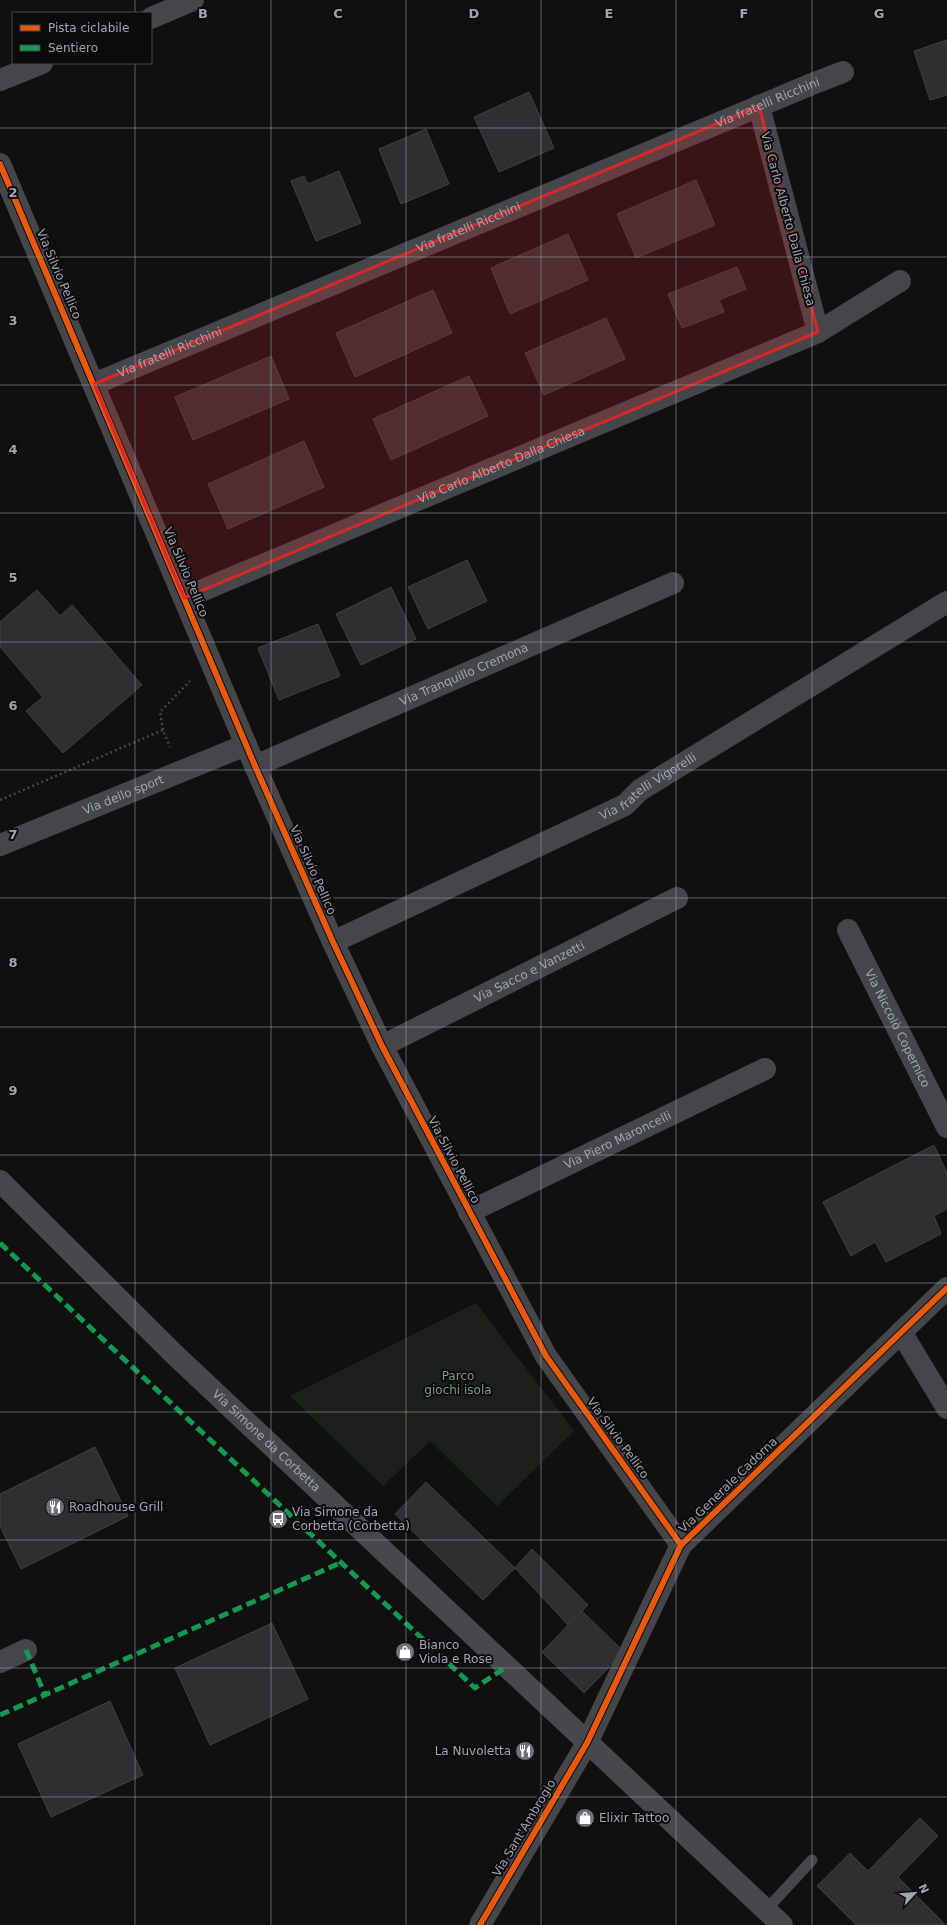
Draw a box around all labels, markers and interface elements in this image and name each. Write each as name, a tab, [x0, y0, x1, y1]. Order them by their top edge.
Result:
text: B	[198, 6, 208, 21]
text: C	[333, 6, 343, 21]
text: D	[469, 6, 480, 21]
text: E	[605, 6, 613, 21]
text: F	[740, 6, 748, 21]
text: G	[874, 6, 884, 21]
legend	[12, 12, 152, 64]
text: Pista ciclabile	[48, 21, 129, 35]
text: Sentiero	[48, 41, 98, 55]
street label: Via fratelli Ricchini	[713, 75, 822, 131]
street label: Via Carlo Alberto Dalla Chiesa	[758, 130, 818, 308]
text: 2	[8, 185, 18, 200]
street label: Via fratelli Ricchini	[414, 199, 523, 255]
street label: Via Silvio Pellico	[34, 227, 84, 321]
text: 3	[8, 313, 18, 328]
street label: Via fratelli Ricchini	[115, 324, 224, 380]
street label: Via Carlo Alberto Dalla Chiesa	[416, 424, 587, 506]
text: 4	[8, 442, 18, 457]
street label: Via Silvio Pellico	[161, 525, 211, 619]
text: 5	[8, 570, 18, 585]
street label: Via Tranquillo Cremona	[397, 640, 530, 709]
text: 6	[8, 698, 18, 713]
street label: Via fratelli Vigorelli	[597, 750, 699, 823]
street label: Via dello sport	[81, 772, 166, 818]
street label: Via Silvio Pellico	[287, 823, 339, 917]
text: 7	[8, 827, 18, 842]
street label: Via Sacco e Vanzetti	[472, 938, 587, 1006]
text: 8	[8, 955, 18, 970]
street label: Via Niccolò Copernico	[862, 967, 933, 1090]
text: 9	[8, 1083, 18, 1098]
street label: Via Piero Maroncelli	[562, 1108, 673, 1172]
street label: Via Silvio Pellico	[425, 1114, 483, 1206]
park label: Parco giochi isola	[424, 1369, 492, 1397]
street label: Via Simone da Corbetta	[210, 1387, 323, 1495]
street label: Via Silvio Pellico	[584, 1395, 652, 1481]
street label: Via Generale Cadorna	[676, 1434, 780, 1536]
restaurant icon: Roadhouse Grill	[44, 1496, 66, 1518]
place label: Roadhouse Grill	[69, 1500, 163, 1514]
place label: Via Simone da Corbetta (Corbetta)	[292, 1505, 410, 1533]
bus stop icon: Via Simone da Corbetta (Corbetta)	[267, 1508, 289, 1530]
place label: Bianco Viola e Rose	[419, 1638, 492, 1666]
shop icon: Bianco Viola e Rose	[394, 1641, 416, 1663]
restaurant icon: La Nuvoletta	[514, 1740, 536, 1762]
place label: La Nuvoletta	[435, 1744, 511, 1758]
street label: Via Sant'Ambrogio	[489, 1777, 559, 1879]
shop icon: Elixir Tattoo	[574, 1807, 596, 1829]
place label: Elixir Tattoo	[599, 1811, 669, 1825]
north arrow	[895, 1873, 935, 1913]
text: N	[916, 1882, 931, 1896]

